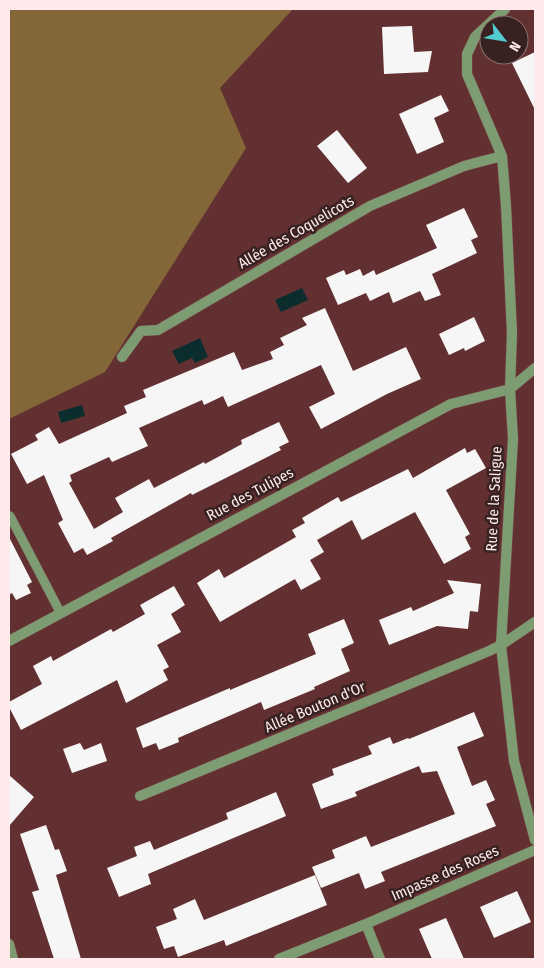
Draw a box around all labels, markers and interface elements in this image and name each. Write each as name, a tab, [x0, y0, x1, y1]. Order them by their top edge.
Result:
north arrow	[479, 15, 529, 65]
text: N	[505, 38, 524, 54]
street label: Allée des Coquelicots	[235, 191, 357, 273]
street label: Rue de la Saligue	[482, 446, 506, 552]
street label: Rue des Tulipes	[203, 464, 297, 524]
street label: Allée Bouton d'Or	[262, 677, 369, 736]
street label: Impasse des Roses	[389, 841, 501, 905]

